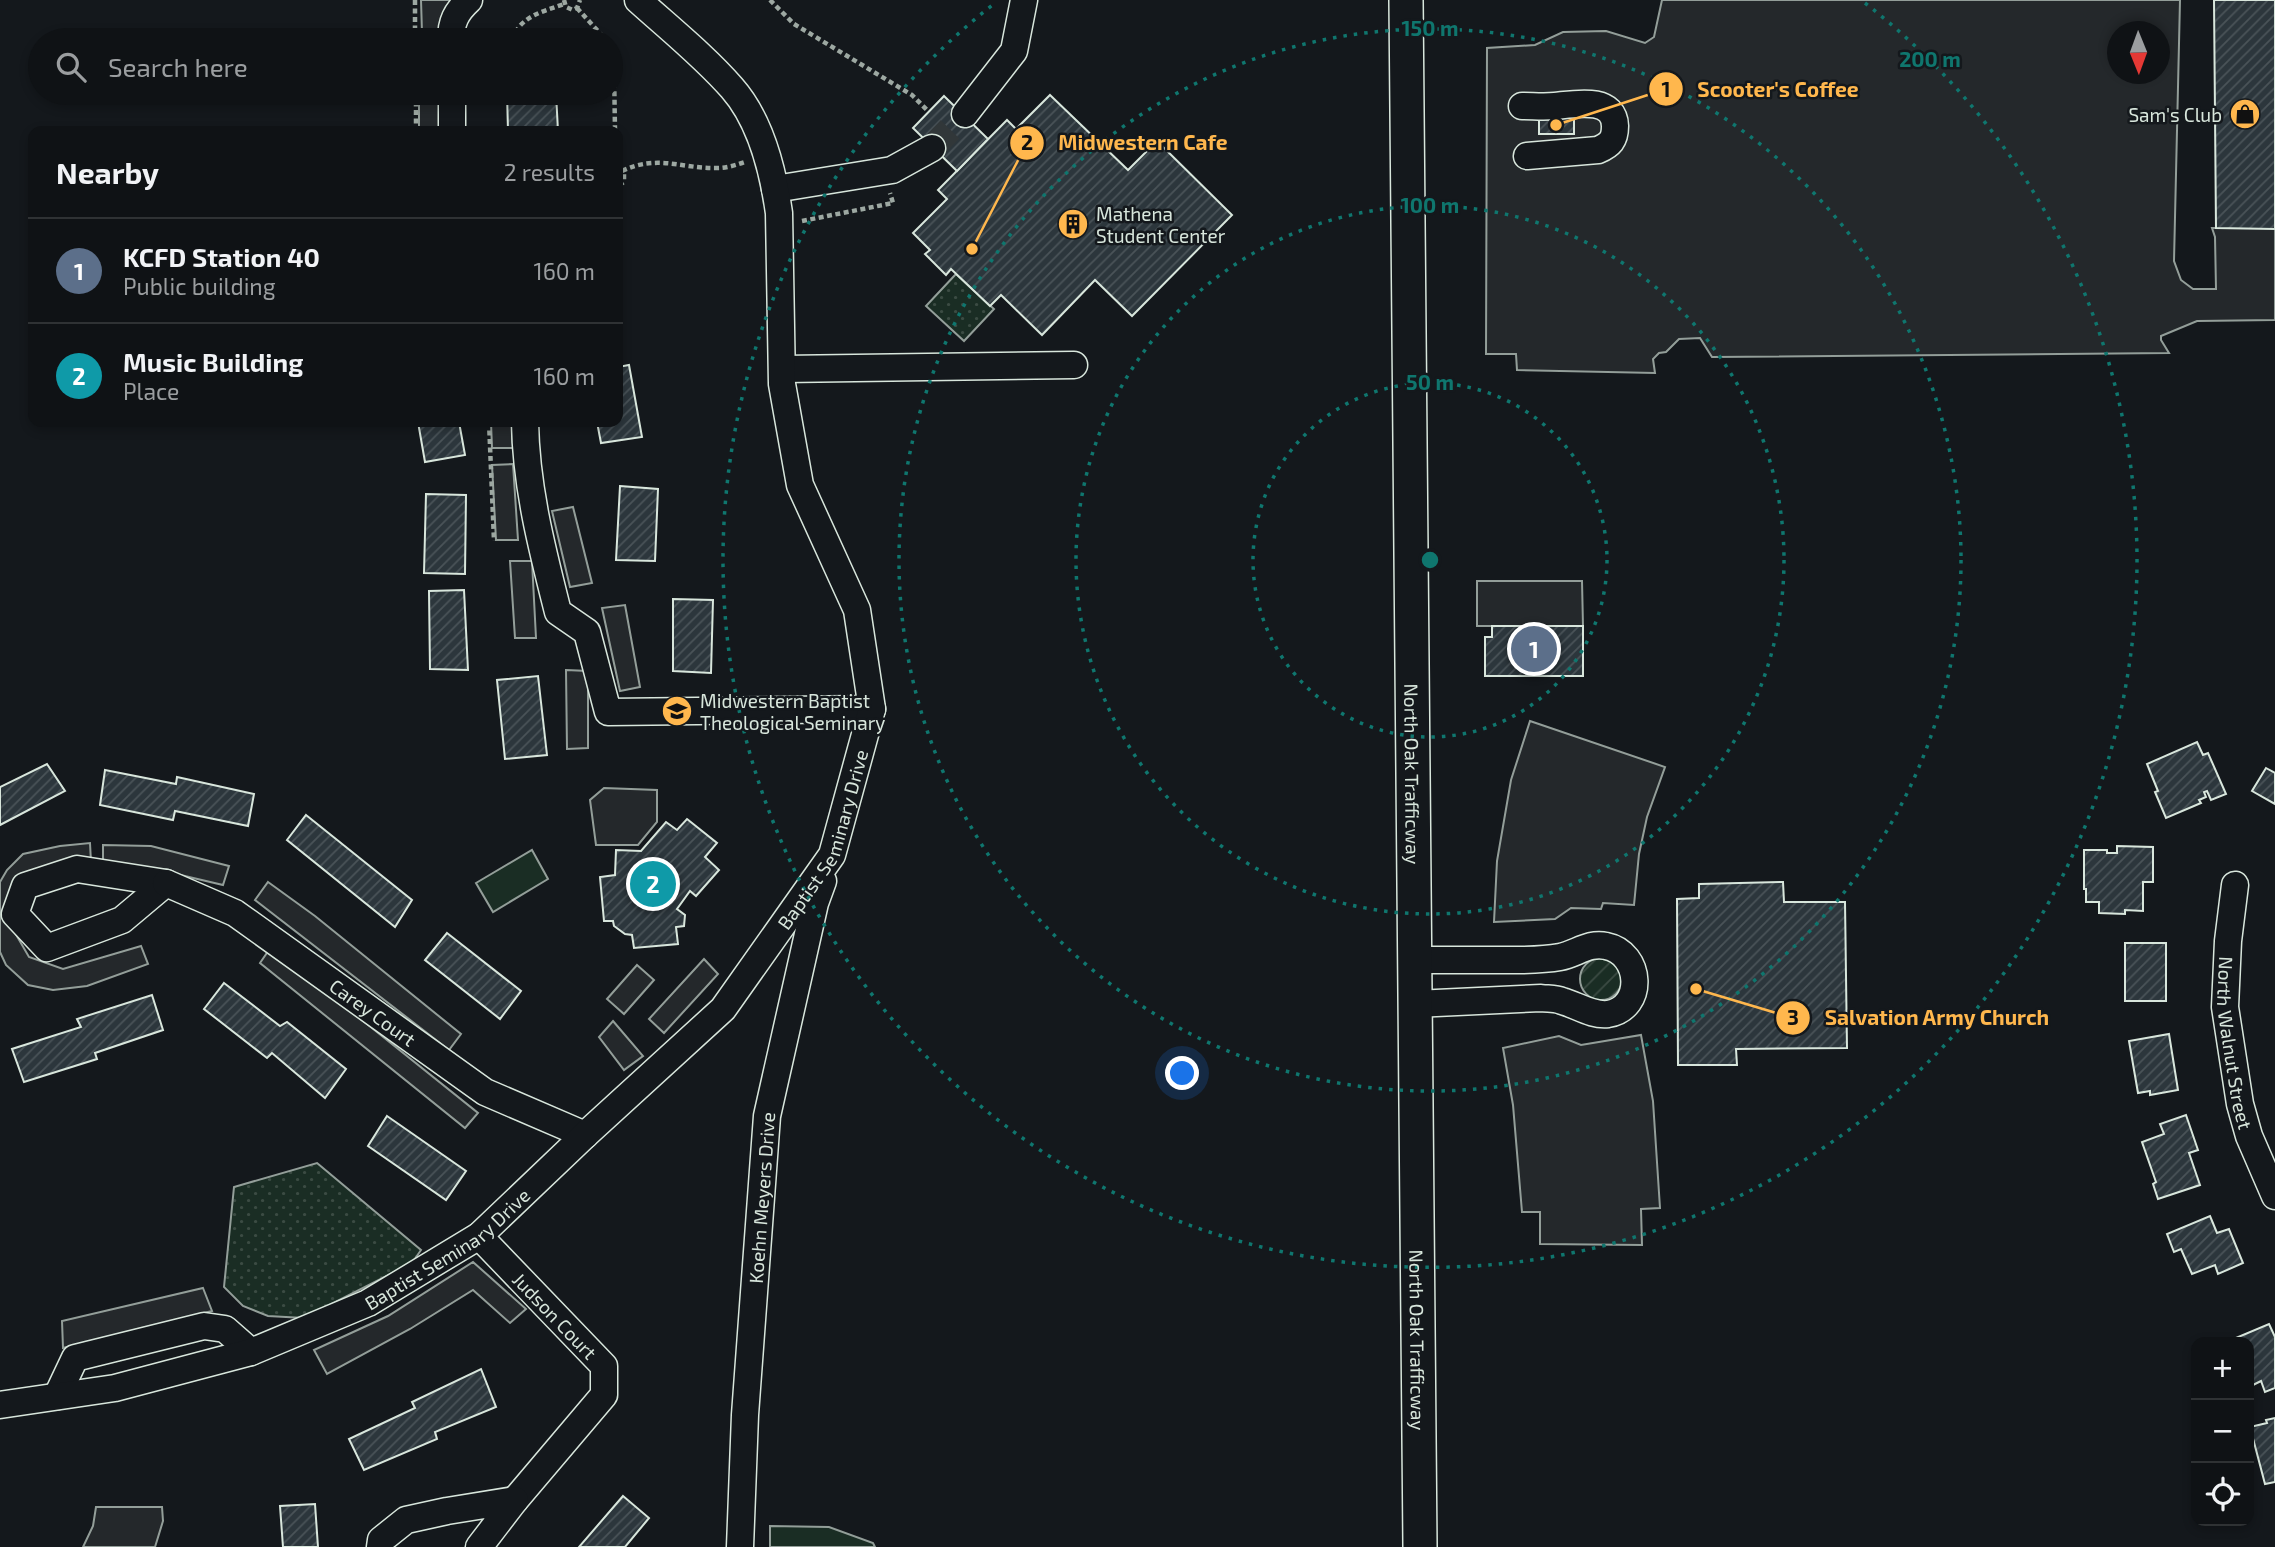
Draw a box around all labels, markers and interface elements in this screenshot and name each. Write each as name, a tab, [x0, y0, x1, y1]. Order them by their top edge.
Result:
text: 150 m	[1402, 15, 1458, 40]
north arrow	[2107, 21, 2170, 84]
search box	[28, 28, 623, 105]
text: 200 m	[1899, 46, 1961, 71]
icon: search	[52, 48, 90, 86]
text: Search here	[108, 51, 248, 82]
callout: Scooter's Coffee	[1648, 68, 1872, 110]
text: 1	[1661, 76, 1671, 101]
text: Scooter's Coffee	[1697, 76, 1859, 101]
shop icon: Sam's Club	[2228, 97, 2262, 131]
place label: Sam's Club	[2128, 103, 2222, 126]
callout: Midwestern Cafe	[1009, 122, 1242, 164]
text: 2	[1021, 129, 1033, 154]
text: Midwestern Cafe	[1058, 129, 1228, 154]
text: Nearby	[56, 154, 159, 190]
text: 2 results	[504, 158, 595, 186]
text: 100 m	[1401, 192, 1459, 217]
place label: Mathena Student Center	[1096, 202, 1226, 247]
building icon: Mathena Student Center	[1056, 207, 1090, 241]
text: KCFD Station 40	[123, 241, 320, 272]
text: 1	[74, 257, 84, 285]
text: 160 m	[534, 257, 595, 285]
text: Public building	[123, 272, 276, 300]
text: Music Building	[123, 346, 303, 377]
text: 2	[72, 362, 86, 390]
text: 160 m	[534, 362, 595, 390]
text: 50 m	[1406, 369, 1454, 394]
text: Place	[123, 377, 179, 405]
centre of rings	[1418, 548, 1442, 572]
pin: 1	[1511, 623, 1557, 675]
street label: North Oak Trafficway	[1401, 683, 1425, 865]
place label: Midwestern Baptist Theological Seminary	[700, 689, 885, 734]
school or university icon: Midwestern Baptist Theological Seminary	[660, 694, 694, 728]
street label: Baptist Seminary Drive	[772, 747, 872, 933]
pin: 2	[630, 858, 676, 910]
street label: North Walnut Street	[2214, 956, 2258, 1132]
street label: Carey Court	[326, 973, 420, 1050]
callout: Salvation Army Church	[1775, 997, 2063, 1039]
text: 3	[1787, 1004, 1799, 1029]
text: Salvation Army Church	[1825, 1004, 2049, 1030]
your location	[1165, 1056, 1199, 1090]
street label: Koehn Meyers Drive	[743, 1111, 779, 1284]
street label: Baptist Seminary Drive	[360, 1183, 534, 1314]
street label: North Oak Trafficway	[1406, 1249, 1430, 1431]
street label: Judson Court	[508, 1267, 602, 1363]
map controls	[2191, 1337, 2254, 1526]
button: +	[2191, 1337, 2254, 1400]
button: −	[2191, 1400, 2254, 1463]
button: locate	[2191, 1463, 2254, 1526]

